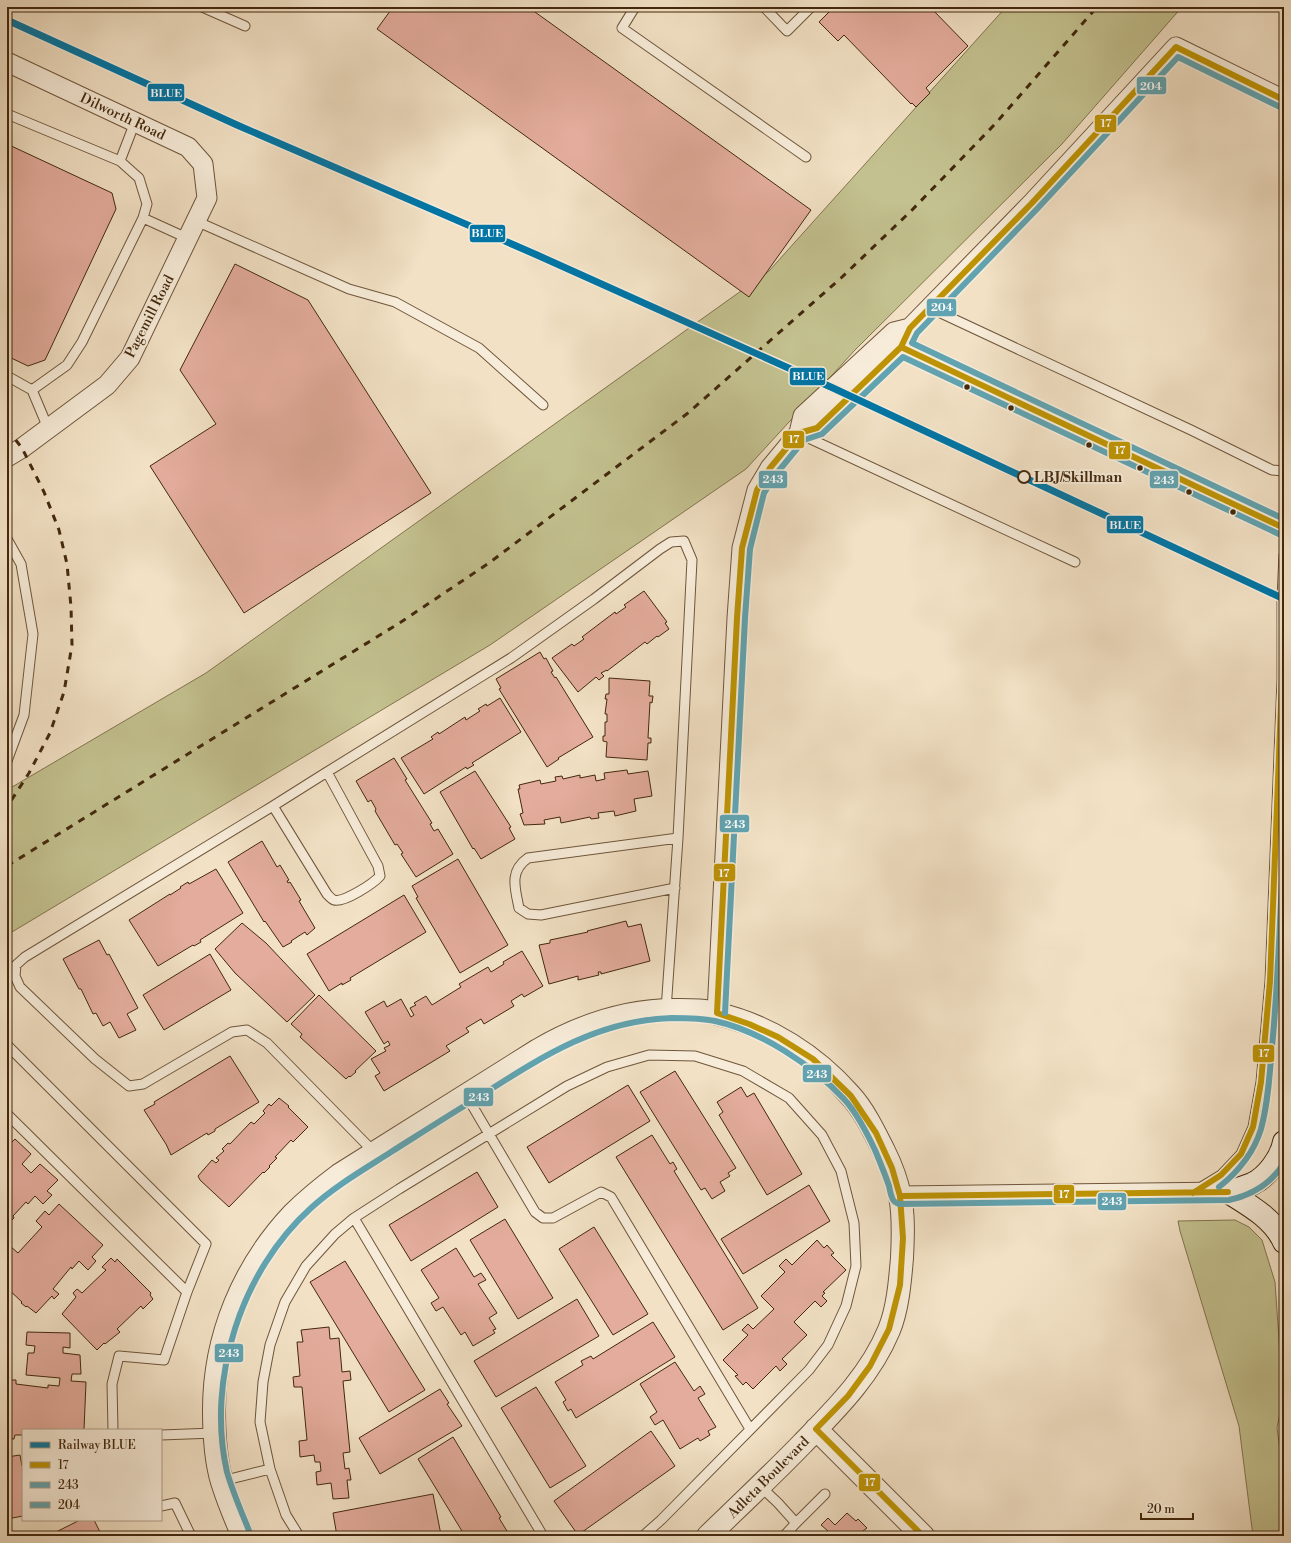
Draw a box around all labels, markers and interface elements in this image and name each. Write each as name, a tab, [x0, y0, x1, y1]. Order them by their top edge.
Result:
line badge: 204	[1136, 76, 1167, 95]
text: 204	[1140, 80, 1162, 94]
line badge: BLUE	[147, 83, 185, 102]
text: BLUE	[150, 87, 182, 101]
street label: Dilworth Road	[77, 89, 168, 145]
line badge: 17	[1094, 114, 1117, 133]
text: 17	[1100, 117, 1112, 131]
line badge: BLUE	[469, 224, 506, 243]
text: BLUE	[471, 227, 503, 241]
street label: Pagemill Road	[121, 272, 178, 361]
line badge: 204	[926, 298, 957, 317]
text: 204	[931, 301, 953, 315]
line badge: BLUE	[789, 367, 826, 386]
text: BLUE	[792, 370, 824, 384]
unlabelled marker	[962, 382, 972, 392]
unlabelled marker	[1006, 403, 1016, 413]
line badge: 17	[782, 430, 805, 449]
text: 17	[788, 433, 800, 447]
unlabelled marker	[1084, 440, 1094, 450]
line badge: 17	[1108, 441, 1131, 460]
text: 17	[1114, 444, 1126, 458]
unlabelled marker	[1135, 463, 1145, 473]
place label: LBJ/Skillman	[1034, 469, 1122, 487]
line badge: 243	[758, 470, 788, 489]
marker: LBJ/Skillman	[1017, 470, 1031, 484]
line badge: 243	[1149, 470, 1179, 489]
text: 243	[763, 473, 784, 487]
text: 243	[1154, 474, 1175, 488]
unlabelled marker	[1184, 487, 1194, 497]
unlabelled marker	[1228, 507, 1238, 517]
line badge: BLUE	[1106, 515, 1144, 534]
text: BLUE	[1109, 519, 1141, 533]
line badge: 243	[719, 814, 750, 833]
text: 243	[725, 818, 746, 832]
line badge: 17	[713, 863, 736, 882]
text: 17	[718, 867, 730, 881]
line badge: 17	[1252, 1044, 1275, 1063]
text: 17	[1258, 1047, 1270, 1061]
line badge: 243	[802, 1064, 832, 1083]
text: 243	[807, 1068, 828, 1082]
line badge: 243	[463, 1087, 494, 1107]
text: 243	[469, 1091, 490, 1105]
line badge: 17	[1053, 1184, 1075, 1204]
text: 17	[1058, 1188, 1070, 1202]
line badge: 243	[1097, 1192, 1127, 1211]
text: 243	[1102, 1195, 1123, 1209]
line badge: 243	[214, 1343, 244, 1363]
text: 243	[219, 1347, 240, 1361]
legend	[22, 1429, 162, 1521]
street label: Adleta Boulevard	[723, 1433, 813, 1523]
text: Railway BLUE	[58, 1438, 136, 1453]
text: 17	[58, 1458, 69, 1473]
line badge: 17	[858, 1473, 881, 1492]
text: 17	[864, 1476, 876, 1490]
text: 243	[58, 1478, 79, 1493]
scale bar	[1141, 1495, 1193, 1521]
text: 204	[58, 1498, 80, 1513]
text: 20 m	[1147, 1502, 1175, 1517]

